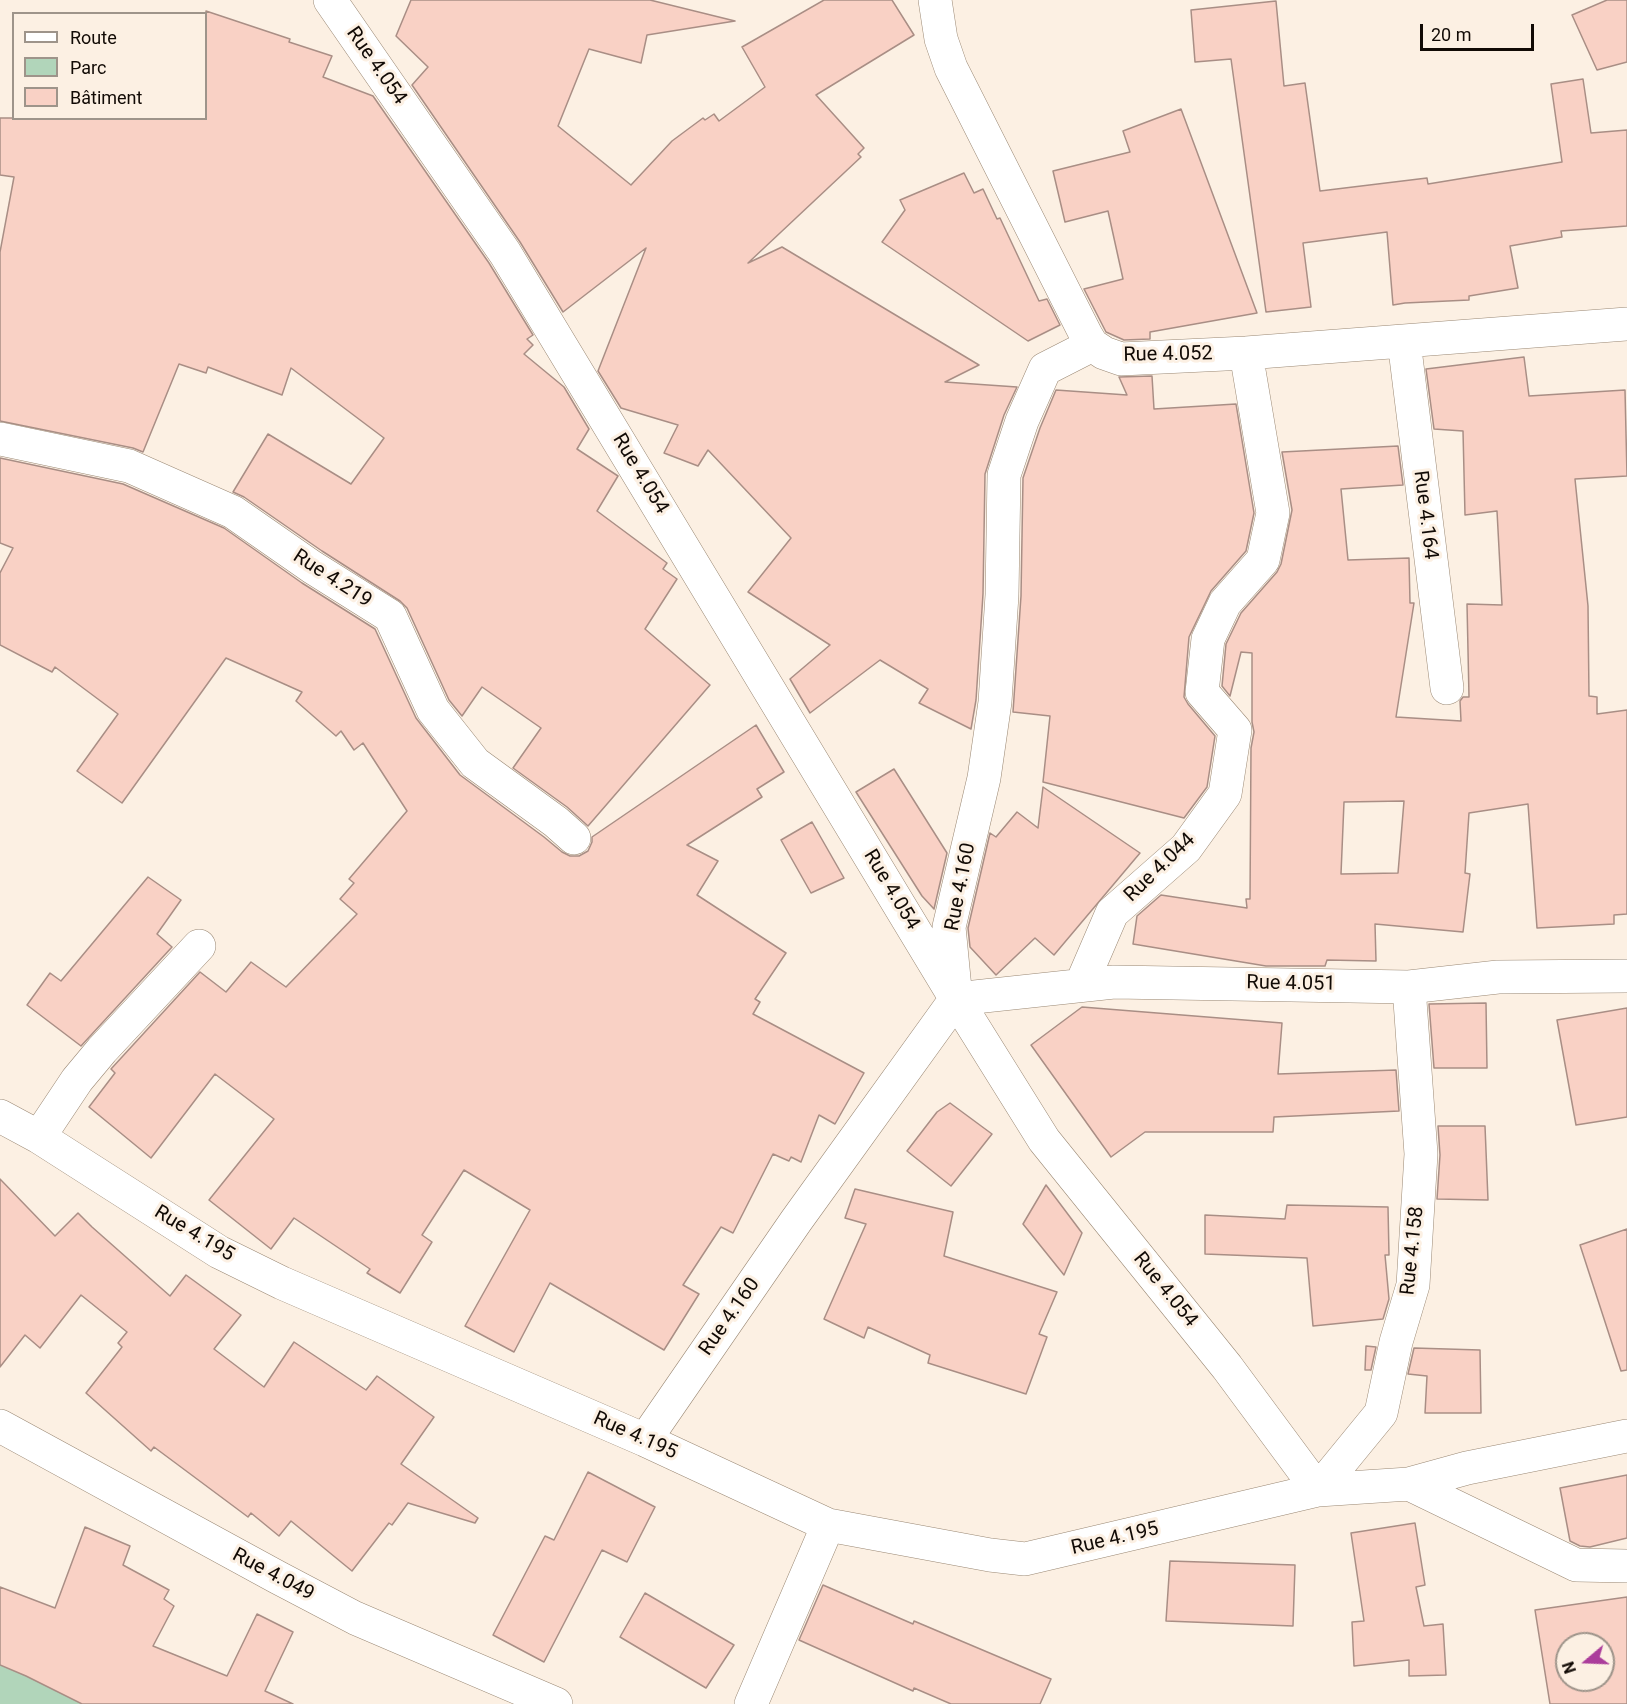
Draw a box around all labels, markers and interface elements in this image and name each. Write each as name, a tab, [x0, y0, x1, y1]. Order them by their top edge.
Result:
legend	[12, 12, 207, 120]
scale bar	[1423, 12, 1537, 50]
street label: Rue 4.054	[341, 23, 411, 109]
text: 20 m	[1431, 24, 1471, 45]
text: Route	[70, 27, 117, 48]
text: Parc	[70, 57, 106, 78]
text: Bâtiment	[70, 87, 142, 108]
street label: Rue 4.052	[1123, 342, 1213, 368]
street label: Rue 4.054	[607, 430, 673, 518]
street label: Rue 4.164	[1408, 469, 1442, 561]
street label: Rue 4.219	[288, 545, 376, 613]
street label: Rue 4.044	[1120, 828, 1200, 908]
street label: Rue 4.160	[941, 841, 981, 933]
street label: Rue 4.054	[858, 846, 924, 934]
street label: Rue 4.051	[1246, 971, 1336, 997]
street label: Rue 4.195	[150, 1201, 238, 1267]
street label: Rue 4.158	[1396, 1205, 1430, 1297]
street label: Rue 4.054	[1128, 1248, 1202, 1332]
street label: Rue 4.160	[695, 1274, 765, 1360]
street label: Rue 4.195	[589, 1407, 681, 1465]
street label: Rue 4.195	[1069, 1517, 1161, 1561]
street label: Rue 4.049	[228, 1543, 318, 1607]
north arrow	[1555, 1632, 1615, 1692]
text: N	[1559, 1659, 1580, 1676]

